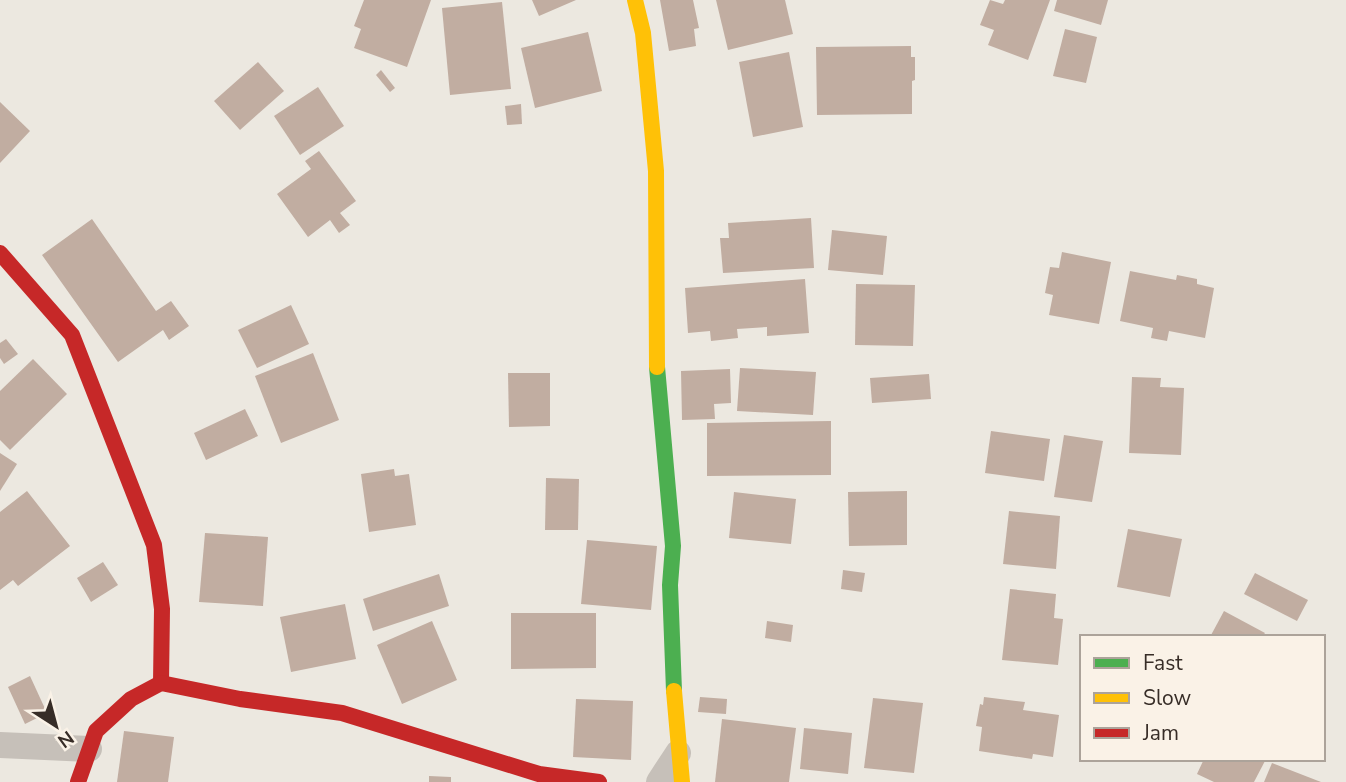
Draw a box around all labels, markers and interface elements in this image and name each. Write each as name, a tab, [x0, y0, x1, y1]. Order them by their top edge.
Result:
legend	[1080, 635, 1325, 761]
text: Fast	[1143, 649, 1183, 677]
text: Slow	[1143, 684, 1192, 712]
north arrow	[21, 691, 91, 761]
text: Jam	[1142, 719, 1179, 747]
text: N	[52, 724, 79, 754]

